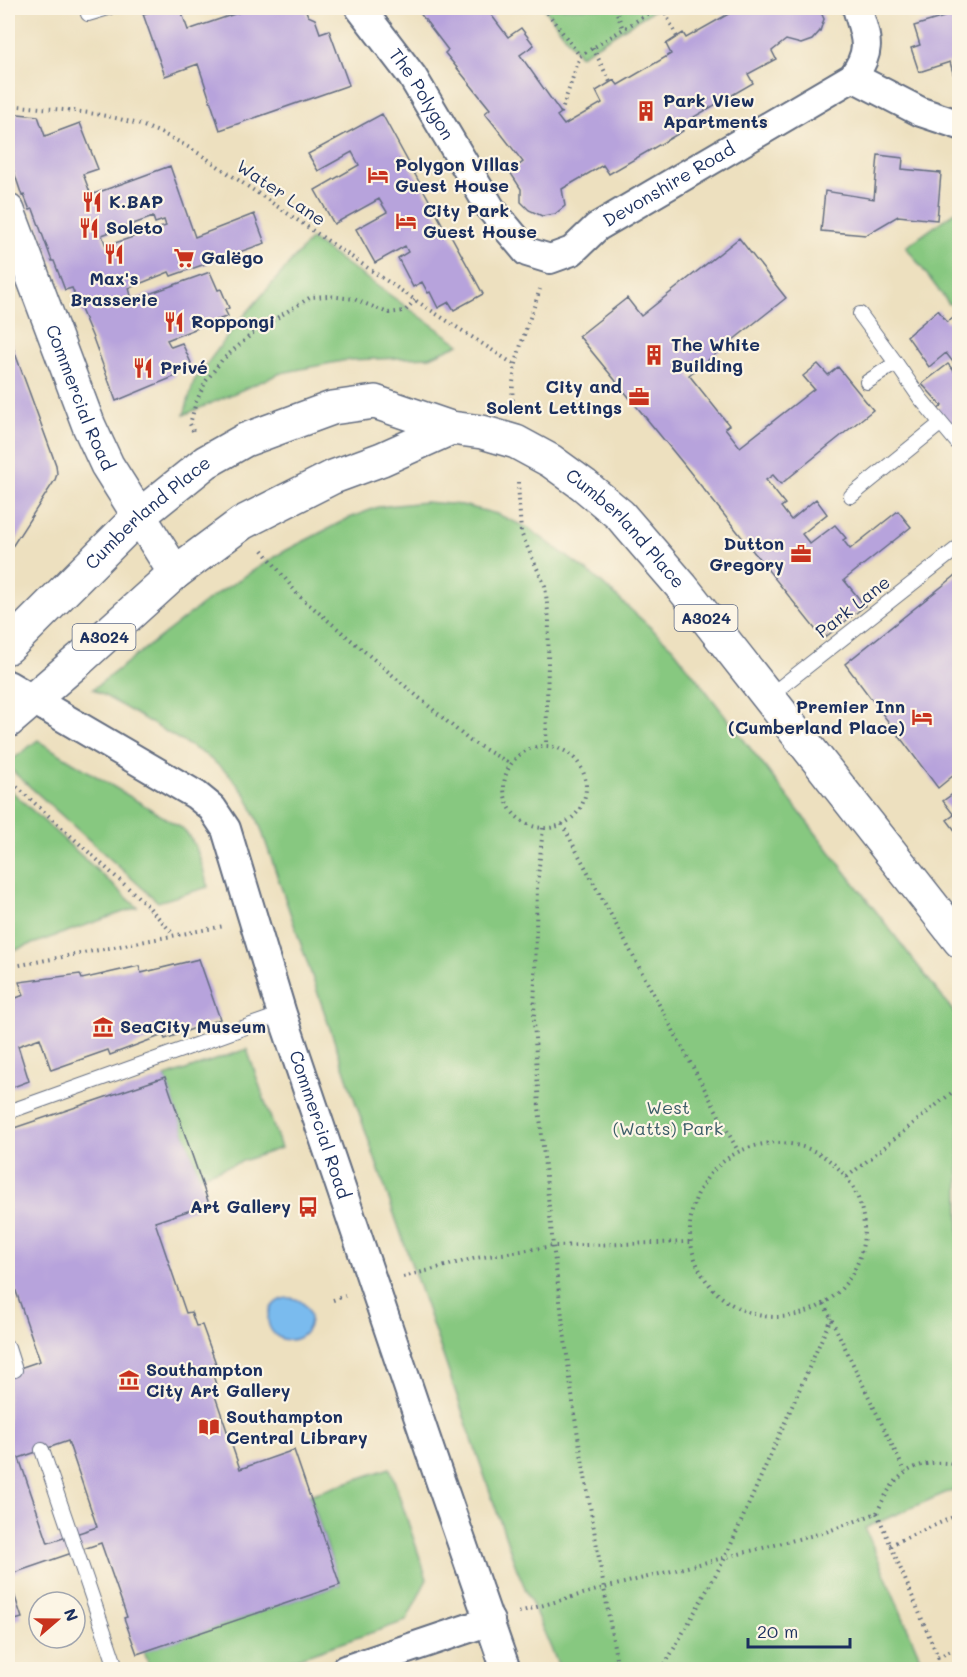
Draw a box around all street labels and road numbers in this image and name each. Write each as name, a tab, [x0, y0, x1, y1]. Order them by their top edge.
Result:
street label: The Polygon	[384, 43, 460, 144]
street label: Devonshire Road	[598, 136, 739, 232]
street label: Water Lane	[232, 154, 331, 231]
street label: Commercial Road	[41, 321, 121, 474]
street label: Cumberland Place	[79, 450, 215, 574]
street label: Cumberland Place	[561, 463, 691, 593]
street label: Park Lane	[810, 570, 895, 643]
road number: A3024	[674, 605, 738, 631]
road number: A3024	[72, 624, 136, 650]
street label: Commercial Road	[284, 1047, 357, 1202]

